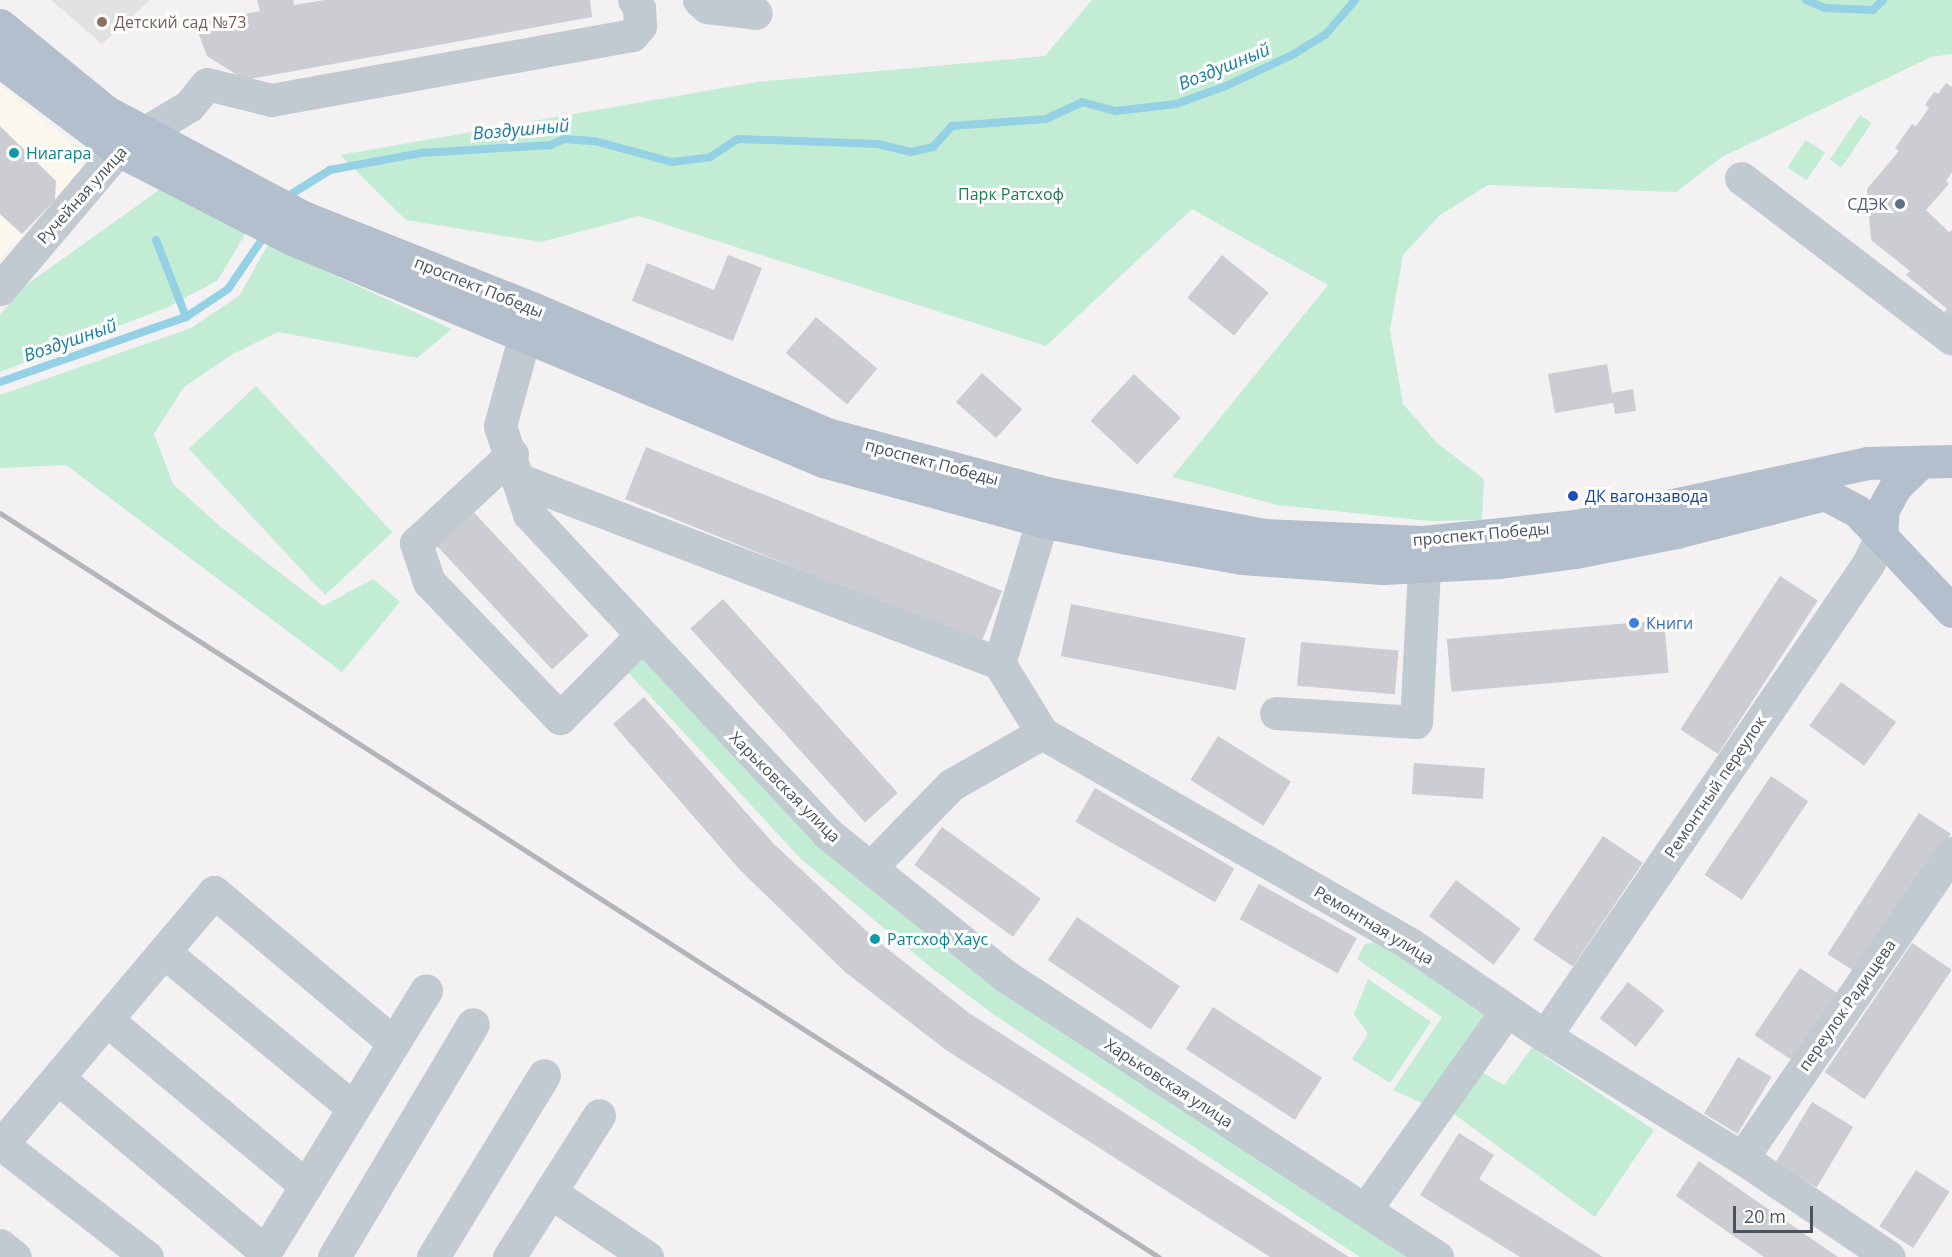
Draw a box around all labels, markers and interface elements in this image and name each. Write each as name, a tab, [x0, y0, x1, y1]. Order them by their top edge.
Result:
place label: Детский сад №73	[114, 12, 246, 32]
marker: Детский сад №73	[95, 15, 109, 29]
water label: Воздушный	[1175, 38, 1273, 94]
water label: Воздушный	[472, 114, 570, 144]
street label: Ручейная улица	[33, 142, 131, 248]
place label: Ниагара	[26, 143, 91, 163]
marker: Ниагара	[7, 146, 21, 160]
park label: Парк Ратсхоф	[958, 184, 1064, 204]
place label: СДЭК	[1847, 194, 1888, 214]
marker: СДЭК	[1893, 197, 1907, 211]
street label: проспект Победы	[412, 252, 546, 322]
water label: Воздушный	[21, 314, 119, 366]
street label: проспект Победы	[863, 435, 1001, 489]
place label: ДК вагонзавода	[1585, 486, 1708, 506]
marker: ДК вагонзавода	[1566, 489, 1580, 503]
street label: проспект Победы	[1412, 518, 1550, 550]
place label: Книги	[1646, 613, 1693, 633]
marker: Книги	[1627, 616, 1641, 630]
street label: Ремонтный переулок	[1660, 712, 1770, 862]
street label: Харьковская улица	[726, 728, 844, 846]
street label: Ремонтная улица	[1311, 882, 1437, 968]
place label: Ратсхоф Хаус	[887, 929, 988, 949]
marker: Ратсхоф Хаус	[868, 932, 882, 946]
street label: переулок Радищева	[1794, 936, 1900, 1074]
street label: Харьковская улица	[1101, 1035, 1237, 1131]
scale bar	[1736, 1194, 1816, 1232]
text: 20 m	[1744, 1204, 1786, 1228]

